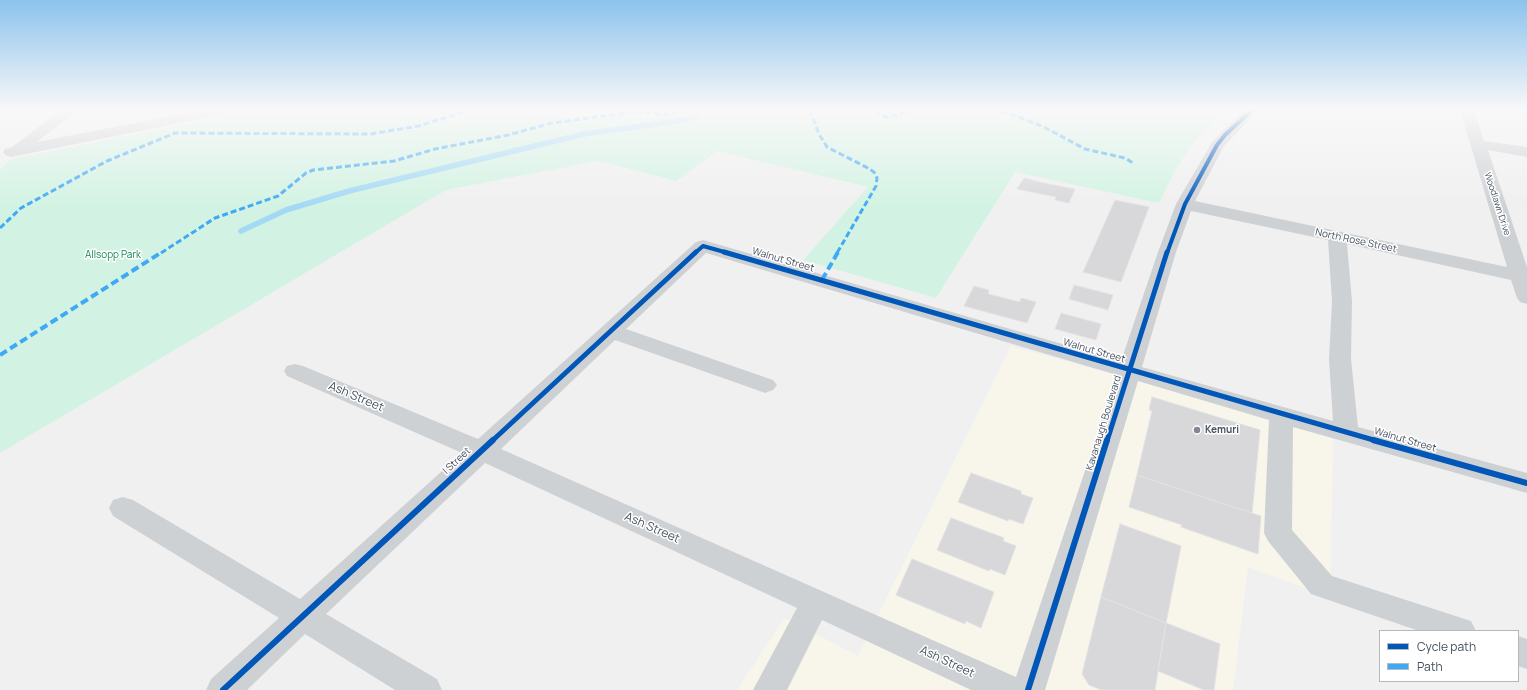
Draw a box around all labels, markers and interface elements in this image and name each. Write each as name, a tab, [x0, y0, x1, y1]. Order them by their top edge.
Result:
street label: Woodlawn Drive	[1482, 171, 1512, 237]
street label: North Rose Street	[1314, 227, 1398, 255]
street label: Walnut Street	[751, 245, 815, 275]
park label: Allsopp Park	[85, 249, 141, 261]
street label: Walnut Street	[1062, 336, 1126, 366]
street label: Kavanaugh Boulevard	[1084, 374, 1124, 472]
street label: Ash Street	[326, 379, 386, 415]
place label: Kemuri	[1205, 424, 1239, 436]
marker: Kemuri	[1192, 425, 1202, 435]
street label: Walnut Street	[1373, 425, 1437, 455]
street label: I Street	[441, 445, 473, 477]
street label: Ash Street	[622, 509, 682, 547]
legend	[1379, 630, 1519, 682]
text: Cycle path	[1417, 638, 1476, 655]
street label: Ash Street	[917, 643, 977, 681]
text: Path	[1417, 658, 1443, 675]

